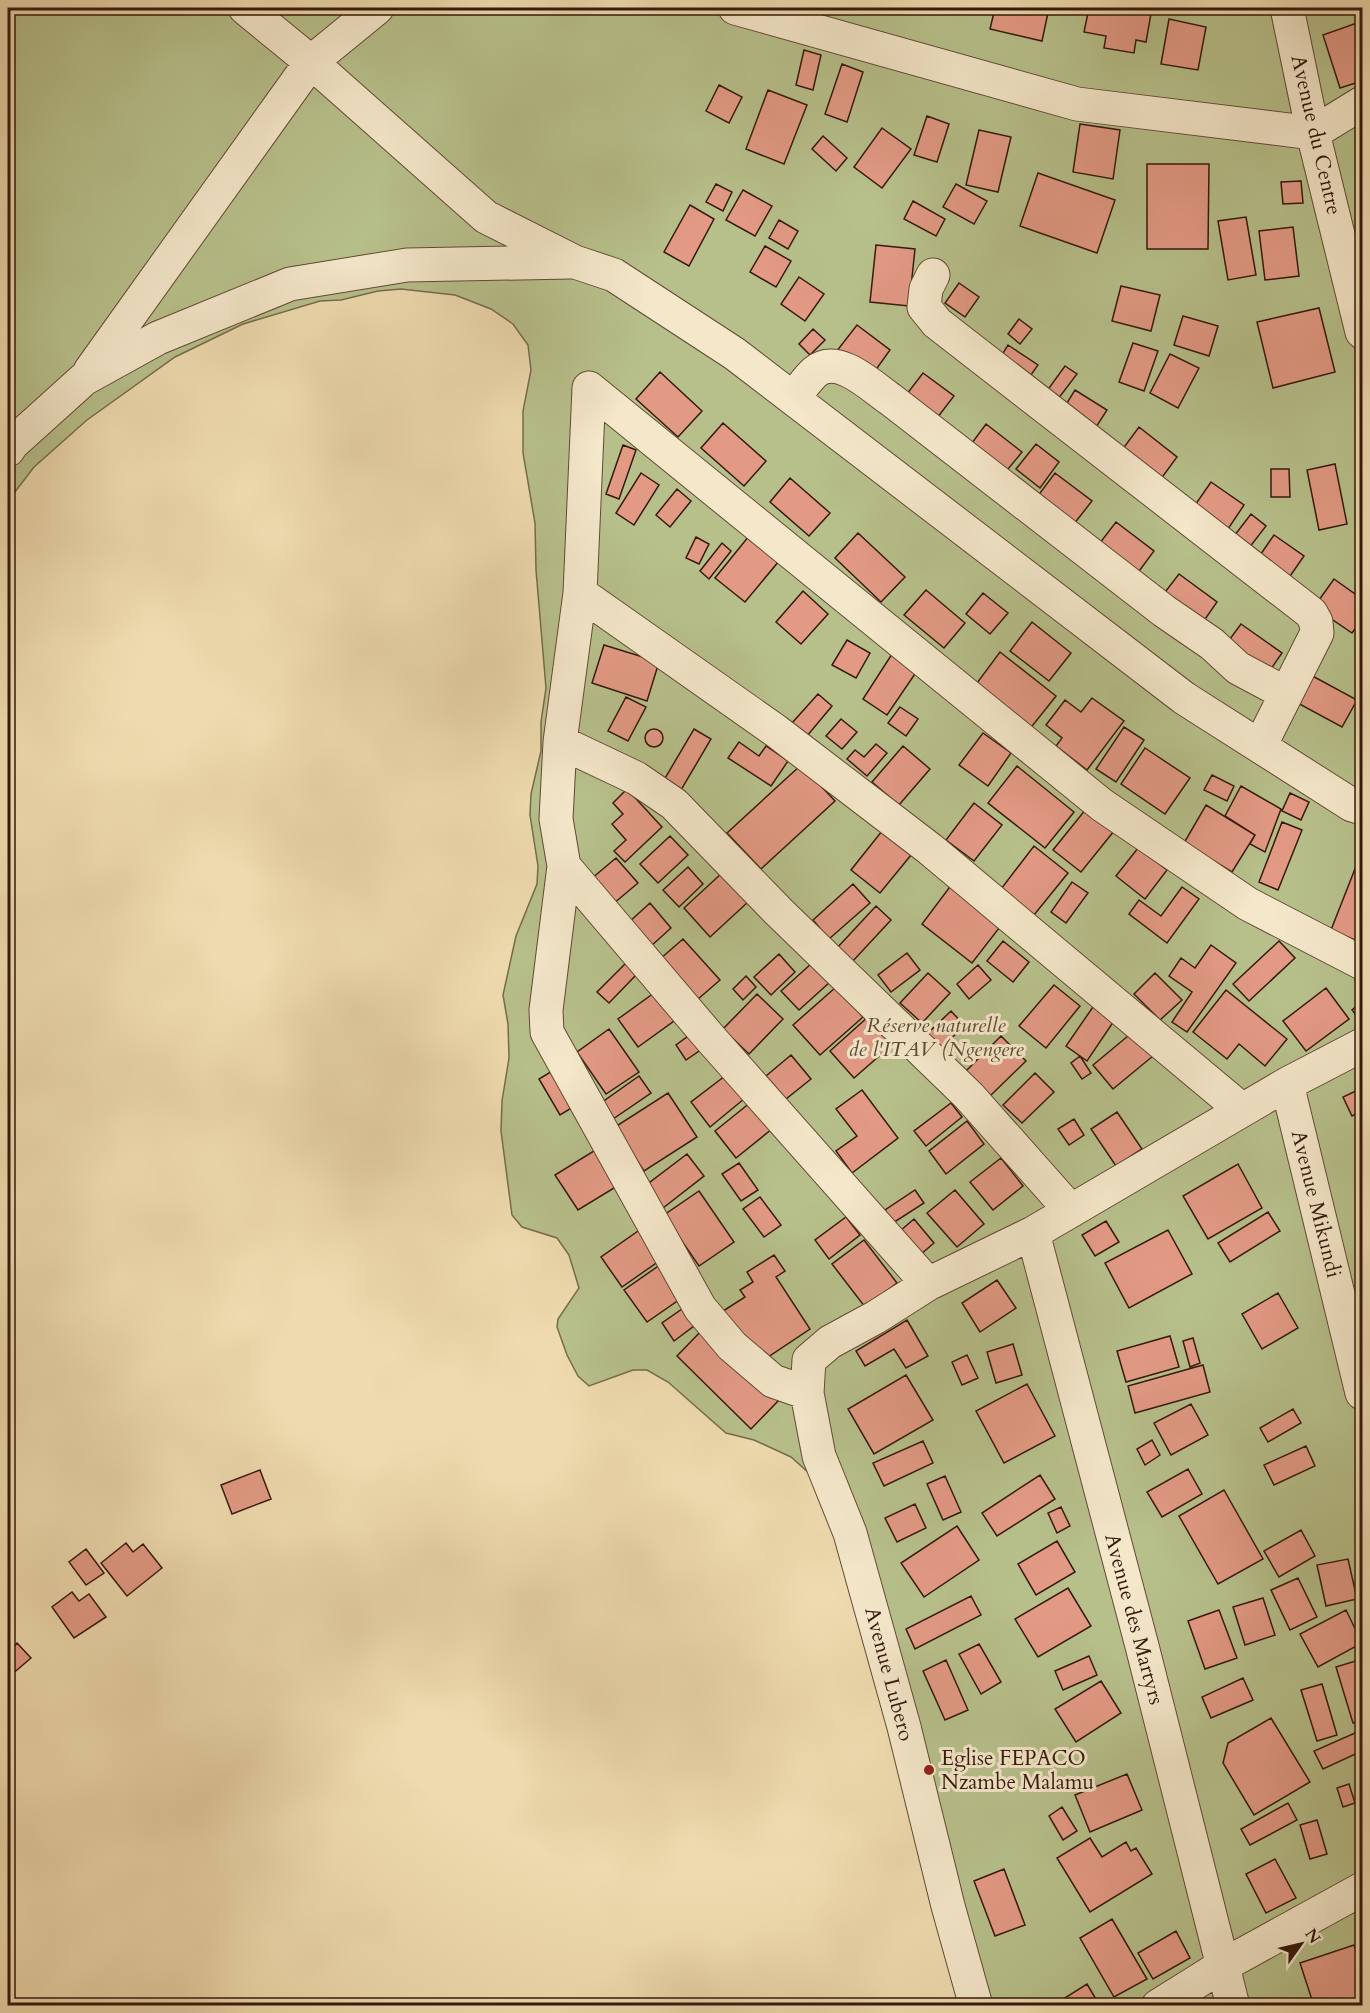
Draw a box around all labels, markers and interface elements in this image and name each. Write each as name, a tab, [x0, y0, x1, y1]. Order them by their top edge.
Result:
street label: Avenue du Centre	[1283, 52, 1349, 218]
park label: Réserve naturelle de l'ITAV (Ngengere	[848, 1011, 1024, 1064]
street label: Avenue Mikundi	[1284, 1127, 1348, 1281]
street label: Avenue des Martyrs	[1097, 1530, 1171, 1708]
street label: Avenue Lubero	[857, 1604, 921, 1744]
place label: Eglise FEPACO Nzambe Malamu	[941, 1744, 1094, 1797]
marker: Eglise FEPACO Nzambe Malamu	[922, 1763, 936, 1777]
north arrow	[1271, 1914, 1331, 1974]
text: N	[1300, 1924, 1326, 1948]

